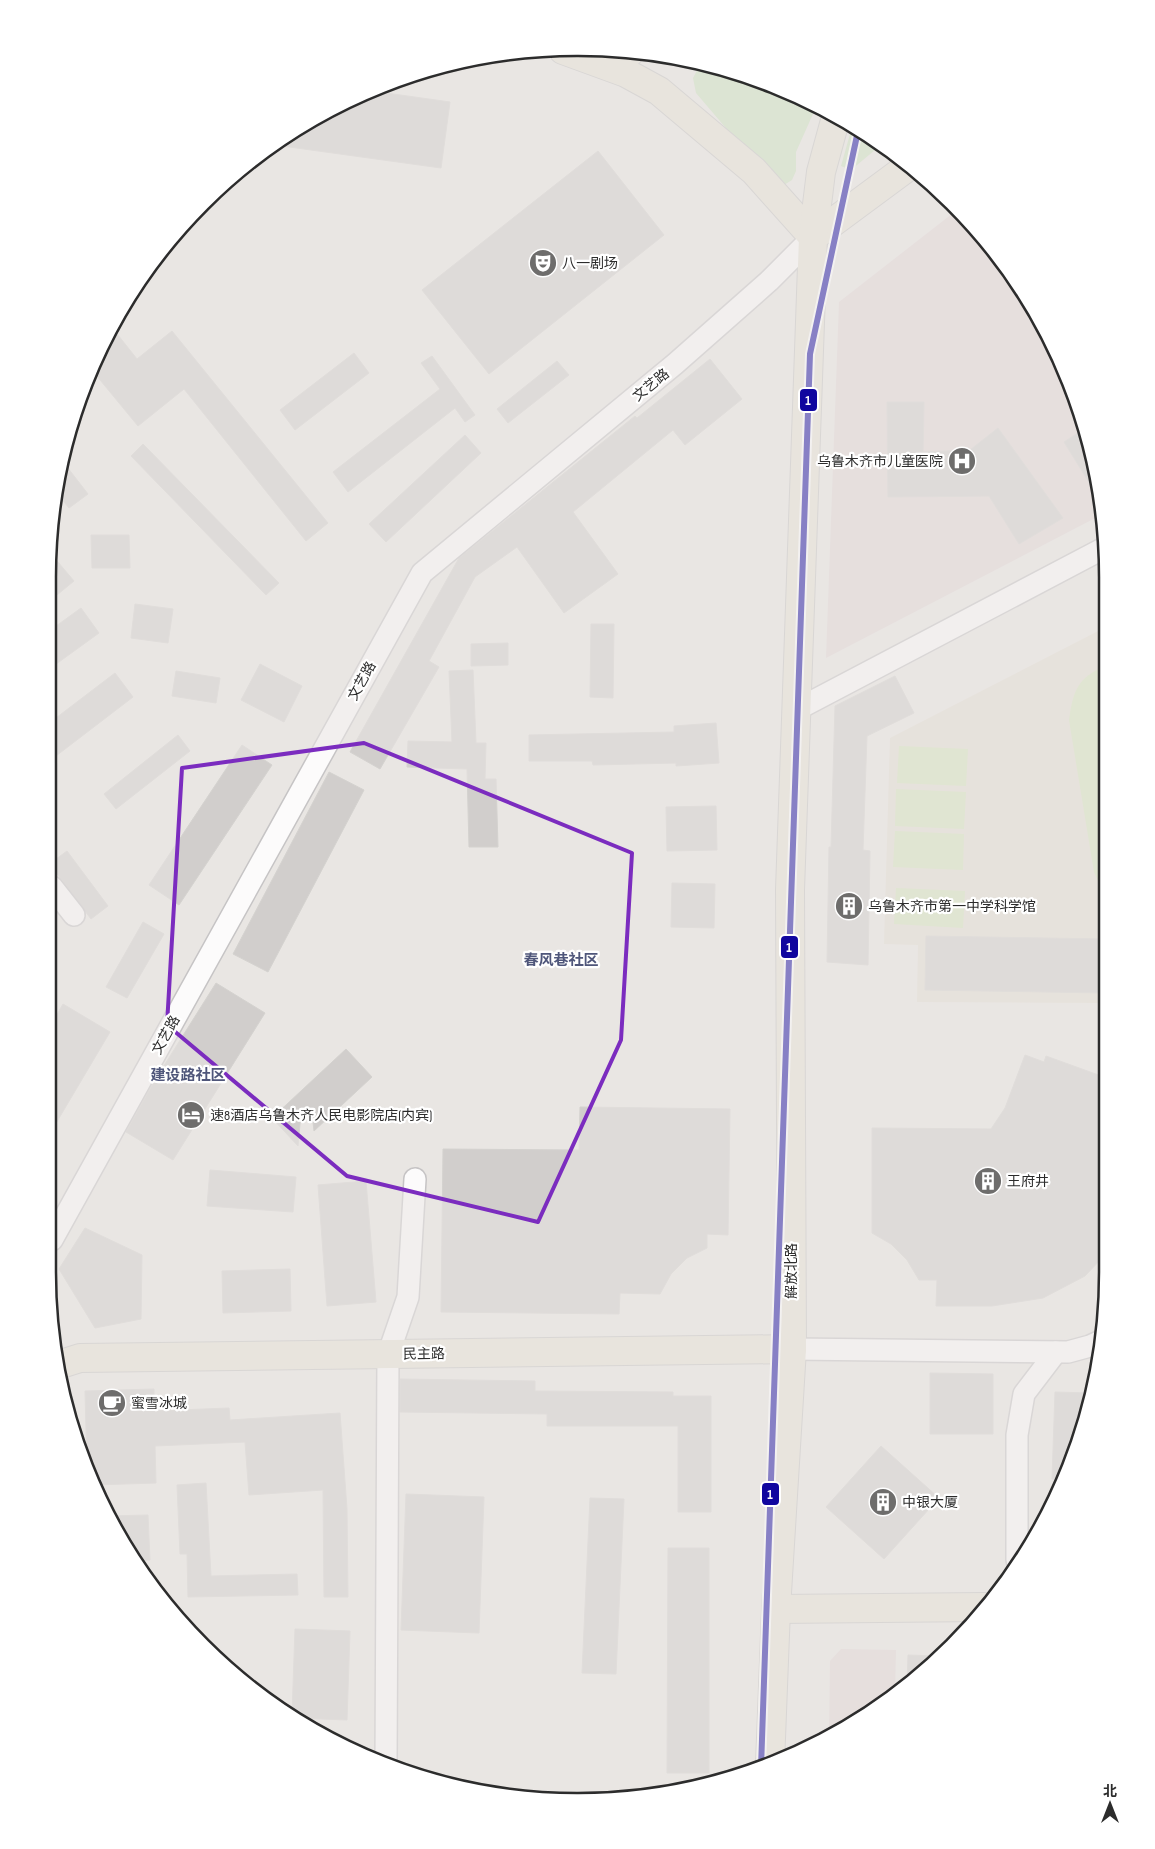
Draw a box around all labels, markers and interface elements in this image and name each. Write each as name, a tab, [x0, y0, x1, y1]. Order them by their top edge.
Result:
theatre icon: 八一剧场	[528, 248, 558, 278]
place label: 八一剧场	[562, 255, 618, 272]
street label: 文艺路	[629, 365, 673, 405]
line badge: 1	[799, 388, 818, 412]
text: 1	[805, 392, 811, 409]
hospital icon: 乌鲁木齐市儿童医院	[947, 446, 977, 476]
place label: 乌鲁木齐市儿童医院	[817, 453, 943, 470]
street label: 文艺路	[344, 659, 380, 703]
building icon: 乌鲁木齐市第一中学科学馆	[834, 891, 864, 921]
place label: 乌鲁木齐市第一中学科学馆	[868, 898, 1036, 915]
line badge: 1	[780, 935, 799, 959]
text: 1	[786, 939, 792, 956]
district label: 春风巷社区	[523, 951, 599, 970]
street label: 文艺路	[148, 1013, 184, 1057]
district label: 建设路社区	[150, 1066, 226, 1085]
hotel icon: 速8酒店乌鲁木齐人民电影院店(内宾)	[176, 1100, 206, 1130]
place label: 速8酒店乌鲁木齐人民电影院店(内宾)	[210, 1107, 432, 1124]
building icon: 王府井	[973, 1166, 1003, 1196]
place label: 王府井	[1007, 1173, 1049, 1190]
street label: 解放北路	[783, 1243, 800, 1299]
street label: 民主路	[403, 1345, 445, 1363]
cafe icon: 蜜雪冰城	[97, 1388, 127, 1418]
place label: 蜜雪冰城	[131, 1395, 187, 1412]
line badge: 1	[761, 1482, 780, 1506]
text: 1	[767, 1486, 773, 1503]
building icon: 中银大厦	[868, 1487, 898, 1517]
place label: 中银大厦	[902, 1494, 958, 1511]
north arrow	[1085, 1779, 1135, 1829]
text: 北	[1103, 1783, 1117, 1800]

